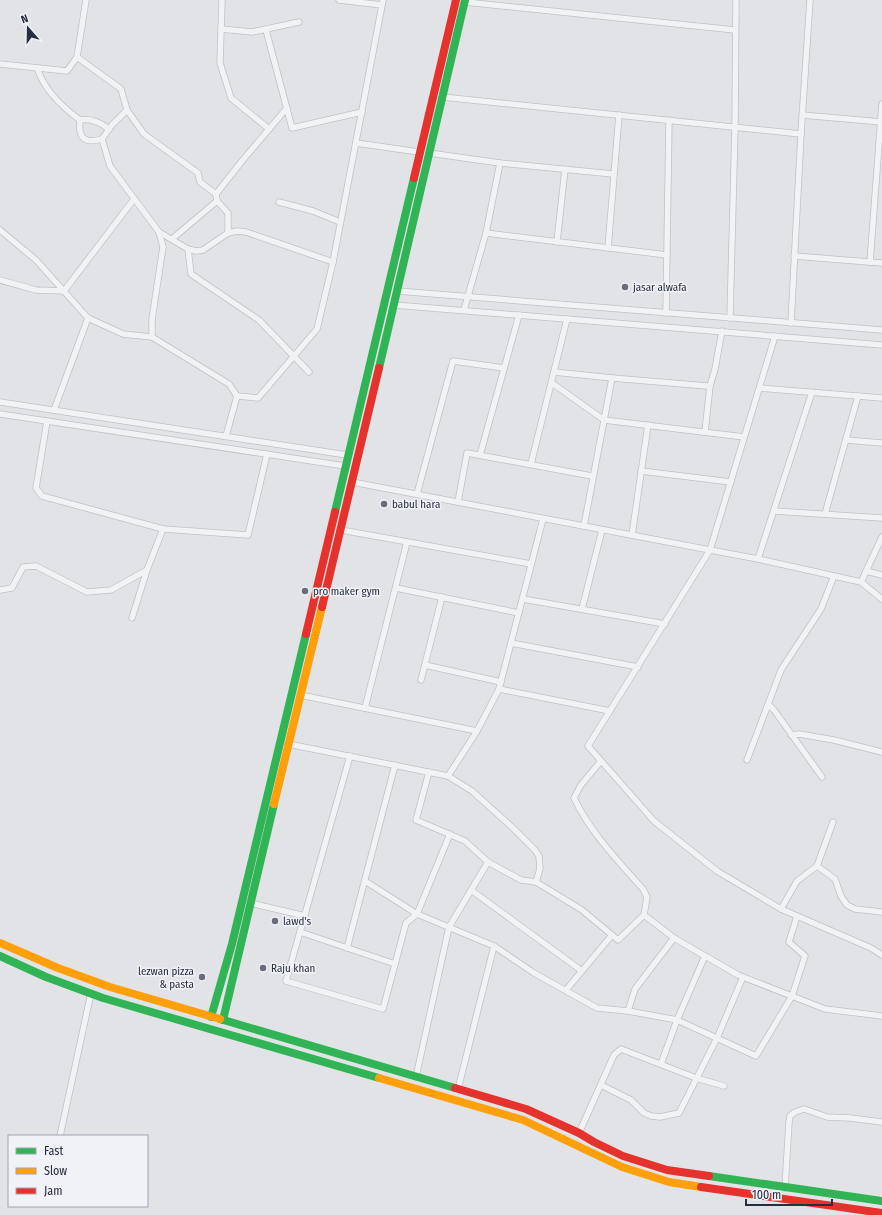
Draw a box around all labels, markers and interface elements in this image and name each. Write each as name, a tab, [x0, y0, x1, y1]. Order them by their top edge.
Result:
north arrow	[8, 8, 48, 48]
text: N	[19, 12, 30, 26]
place label: jasar alwafa	[632, 281, 687, 294]
marker: jasar alwafa	[620, 282, 630, 292]
place label: babul hara	[392, 498, 440, 511]
marker: babul hara	[379, 499, 389, 509]
place label: pro maker gym	[313, 585, 380, 598]
marker: pro maker gym	[300, 586, 310, 596]
place label: lawd's	[283, 915, 311, 928]
marker: lawd's	[270, 916, 280, 926]
place label: Raju khan	[271, 962, 315, 975]
marker: Raju khan	[258, 963, 268, 973]
place label: lezwan pizza & pasta	[138, 965, 194, 991]
marker: lezwan pizza & pasta	[197, 972, 207, 982]
legend	[8, 1135, 148, 1207]
text: Fast	[44, 1144, 63, 1158]
text: Slow	[44, 1164, 67, 1178]
scale bar	[746, 1181, 832, 1207]
text: Jam	[44, 1184, 62, 1198]
text: 100 m	[752, 1188, 781, 1202]

